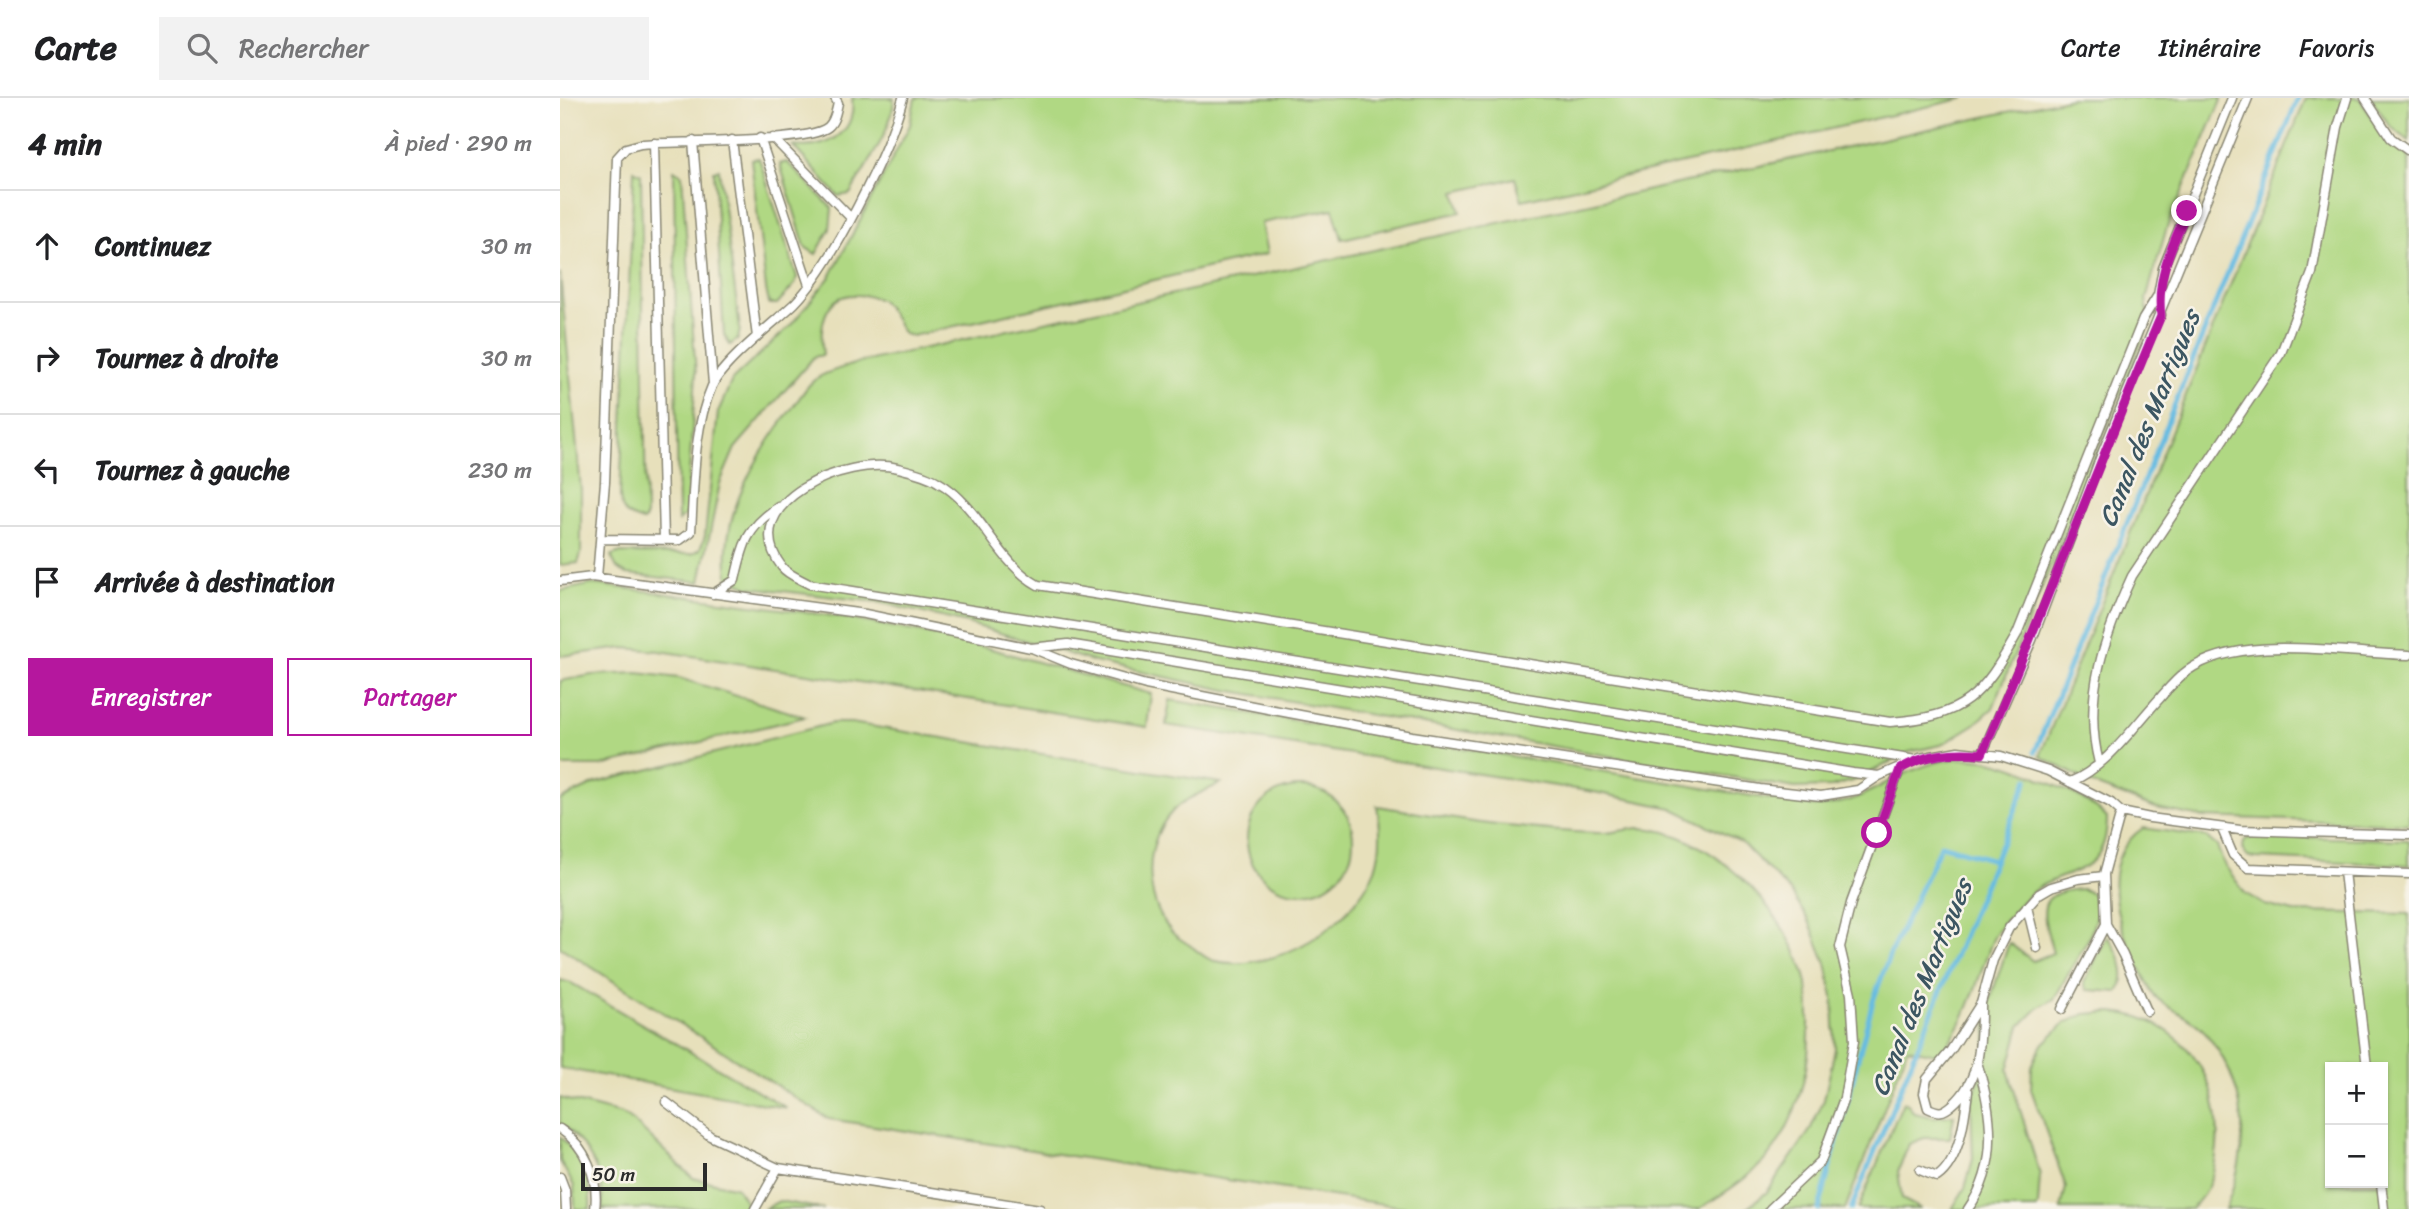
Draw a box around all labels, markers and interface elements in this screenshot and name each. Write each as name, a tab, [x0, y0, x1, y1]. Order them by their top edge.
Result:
search box	[159, 17, 649, 80]
text: Carte	[35, 19, 117, 77]
text: Rechercher	[239, 25, 369, 71]
text: Carte	[2061, 27, 2121, 69]
text: Itinéraire	[2159, 27, 2261, 69]
text: Favoris	[2299, 27, 2374, 69]
icon: search	[183, 29, 221, 67]
text: 4 min	[28, 117, 102, 171]
text: À pied · 290 m	[385, 123, 532, 164]
route end	[2171, 195, 2202, 226]
text: Continuez	[95, 223, 211, 269]
text: 30 m	[481, 226, 532, 267]
icon: ahead	[28, 227, 66, 265]
water label: Canal des Martigues	[2085, 300, 2215, 533]
text: Tournez à droite	[95, 335, 278, 381]
text: 30 m	[481, 338, 532, 379]
icon: right	[28, 339, 66, 377]
text: Tournez à gauche	[95, 447, 290, 493]
text: 230 m	[468, 450, 532, 491]
icon: left	[28, 451, 66, 489]
text: Arrivée à destination	[95, 559, 335, 605]
icon: arrive	[28, 563, 66, 601]
button: Enregistrer	[28, 658, 273, 736]
button: Partager	[287, 658, 532, 736]
route start	[1861, 817, 1892, 848]
water label: Canal des Martigues	[1857, 869, 1987, 1102]
map controls	[2325, 1062, 2388, 1188]
button: +	[2325, 1062, 2388, 1125]
button: −	[2325, 1125, 2388, 1188]
text: 50 m	[592, 1158, 635, 1191]
scale bar	[581, 1160, 707, 1192]

